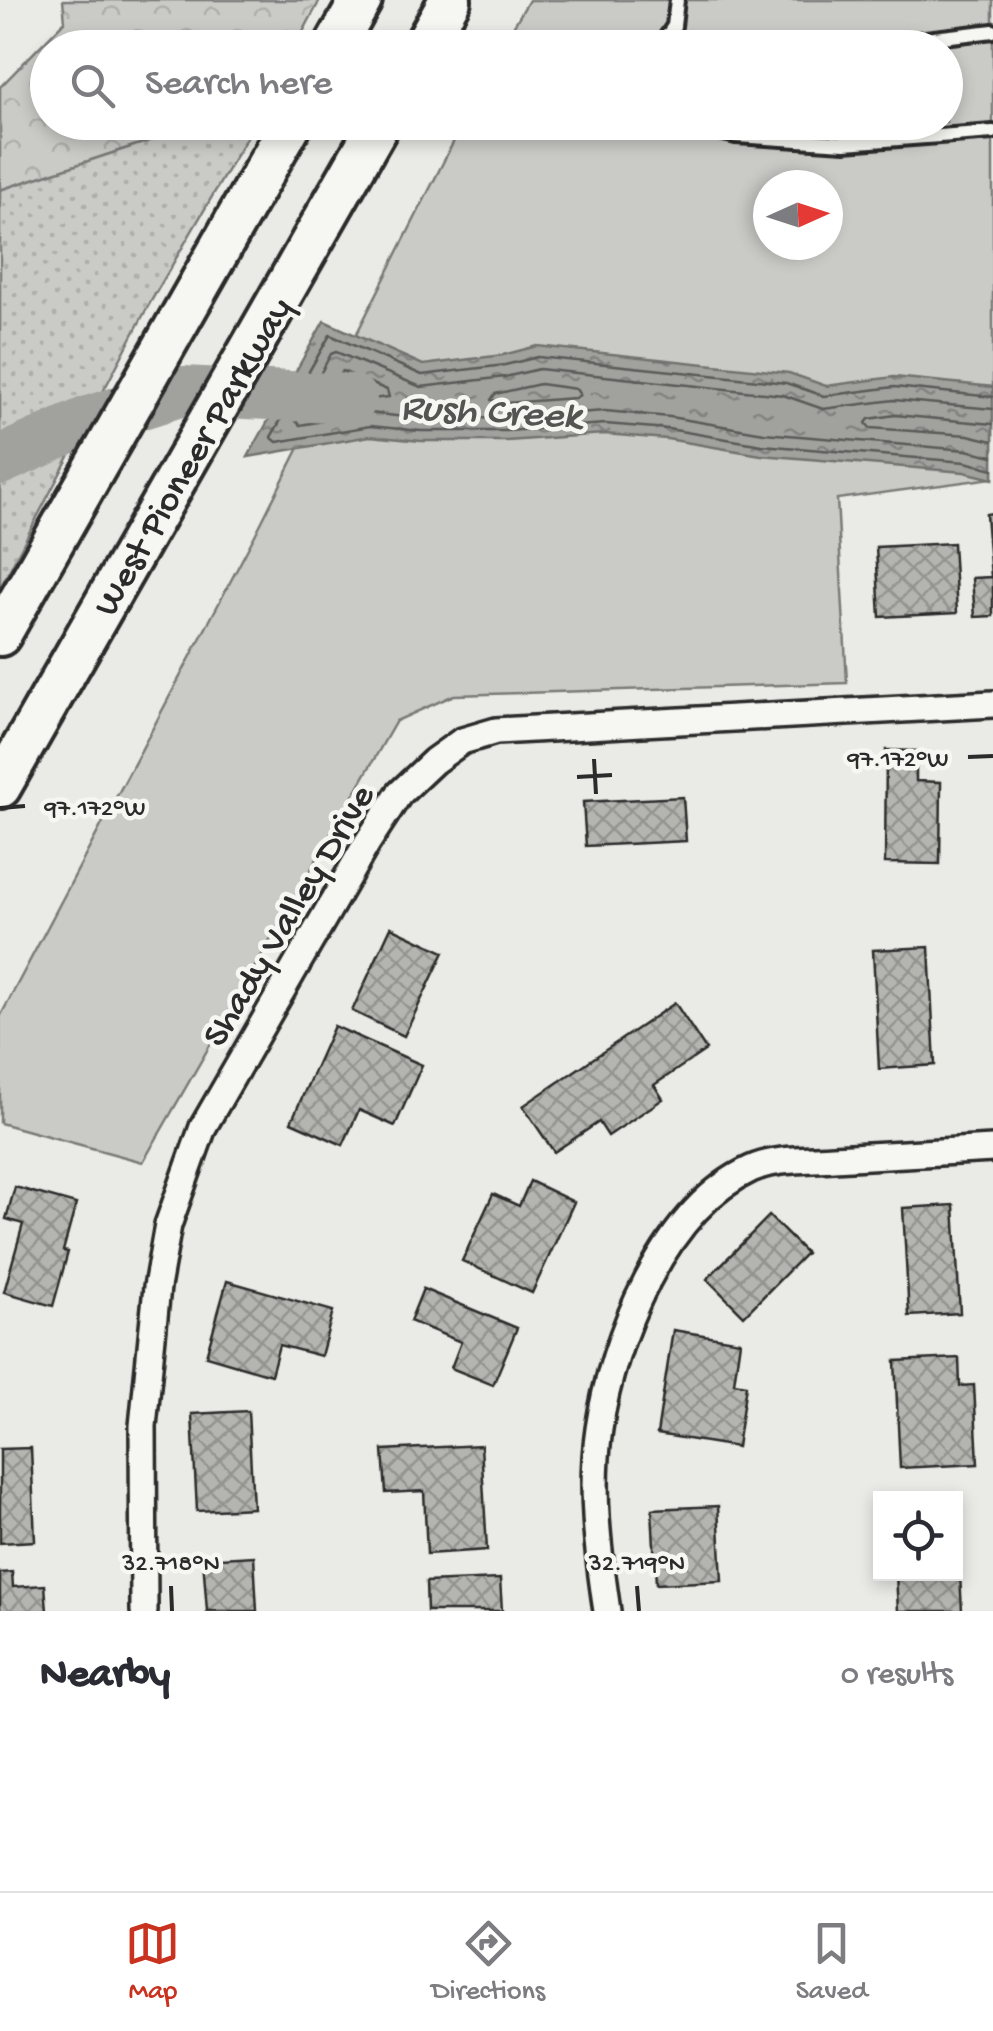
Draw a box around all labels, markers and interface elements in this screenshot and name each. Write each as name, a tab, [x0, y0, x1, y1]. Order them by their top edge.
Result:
search box	[30, 30, 963, 140]
icon: search	[65, 58, 120, 113]
text: Search here	[145, 63, 332, 107]
north arrow	[753, 170, 843, 260]
street label: West Pioneer Parkway	[86, 291, 305, 625]
water label: Rush Creek	[399, 386, 586, 443]
text: 97.172°W	[846, 747, 949, 776]
street label: Shady Valley Drive	[195, 778, 387, 1056]
text: 97.172°W	[43, 796, 146, 825]
map controls	[873, 1491, 963, 1581]
button: locate	[873, 1491, 963, 1581]
text: 32.718°N	[121, 1551, 220, 1580]
text: 32.719°N	[588, 1551, 685, 1580]
text: Nearby	[40, 1652, 170, 1701]
text: 0 results	[841, 1657, 953, 1695]
tab: Map	[125, 1916, 180, 2009]
tab: Directions	[431, 1916, 545, 2009]
tab: Saved	[796, 1916, 868, 2009]

